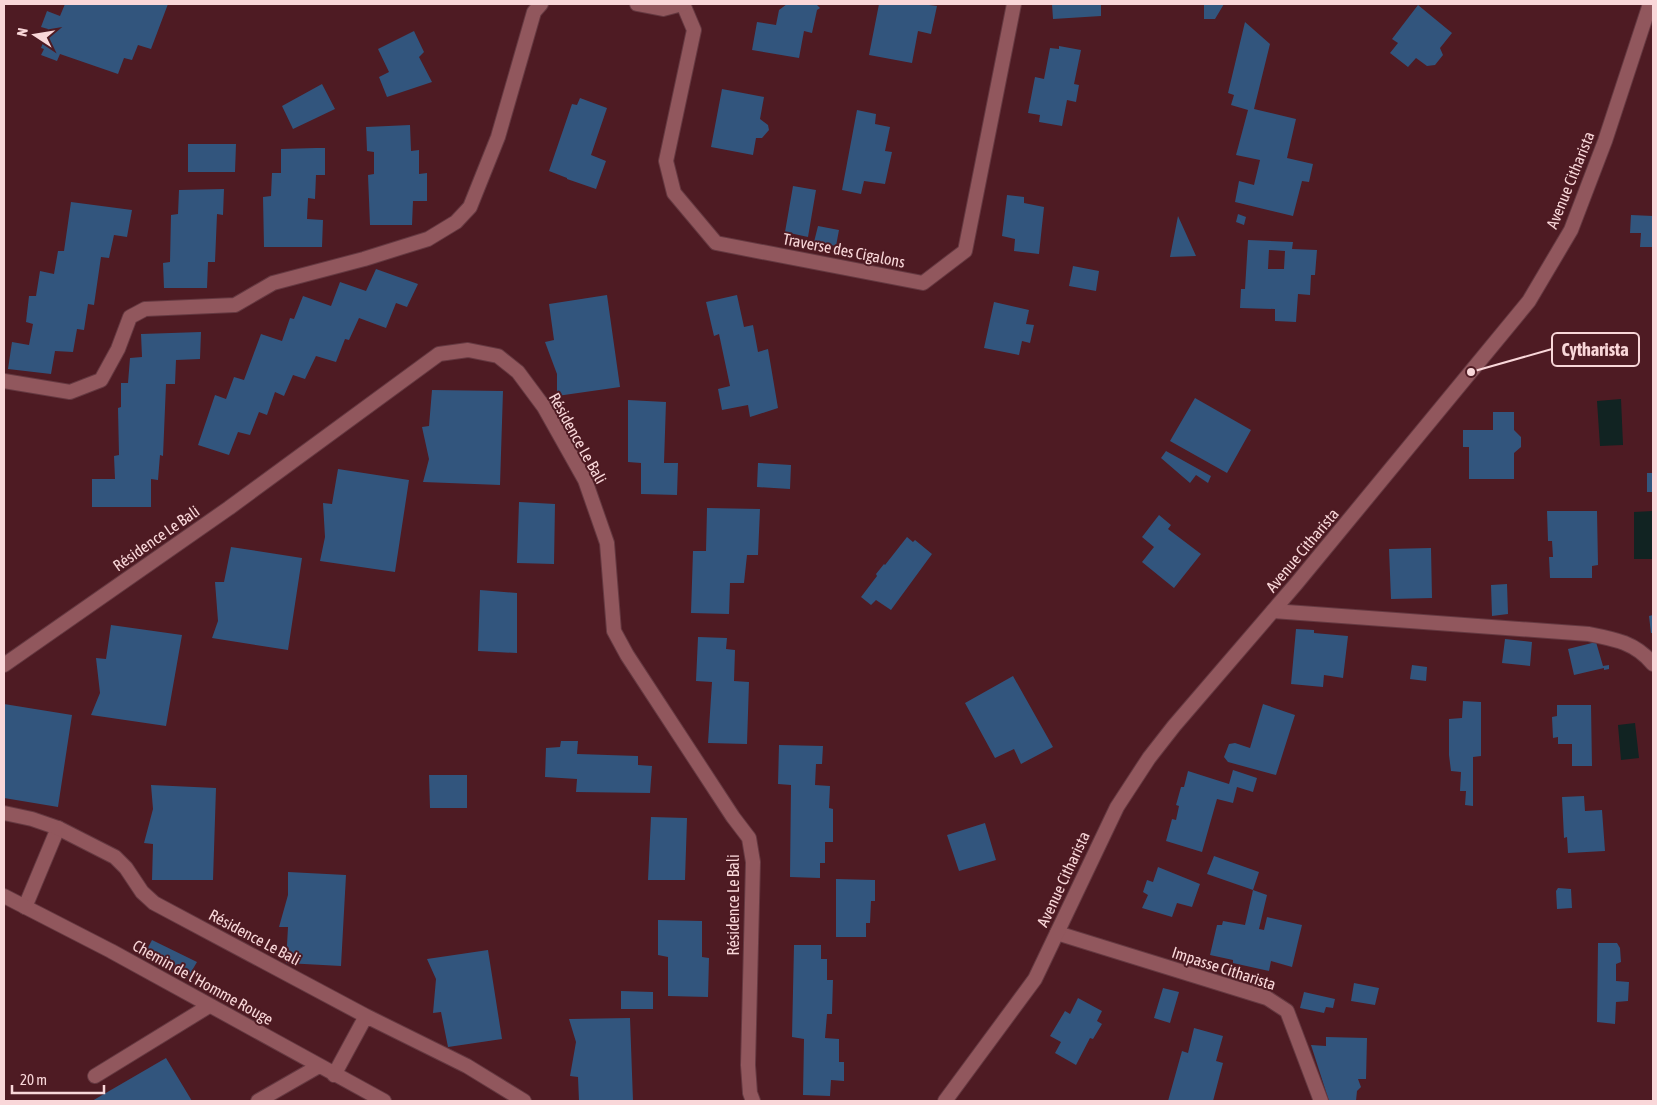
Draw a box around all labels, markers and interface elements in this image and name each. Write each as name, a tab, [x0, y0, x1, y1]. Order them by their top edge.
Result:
north arrow	[10, 10, 60, 60]
text: N	[14, 27, 31, 38]
street label: Avenue Citharista	[1542, 129, 1598, 231]
street label: Traverse des Cigalons	[781, 229, 907, 272]
callout: Cytharista	[1552, 333, 1639, 366]
text: Cytharista	[1561, 339, 1629, 360]
street label: Résidence Le Bali	[546, 389, 610, 487]
street label: Résidence Le Bali	[109, 502, 203, 574]
street label: Avenue Citharista	[1262, 505, 1342, 595]
street label: Avenue Citharista	[1033, 828, 1093, 930]
street label: Résidence Le Bali	[724, 854, 742, 956]
street label: Résidence Le Bali	[206, 905, 304, 969]
street label: Chemin de l'Homme Rouge	[129, 936, 276, 1029]
street label: Impasse Citharista	[1169, 943, 1278, 994]
scale bar	[12, 1062, 105, 1094]
text: 20 m	[20, 1071, 47, 1088]

